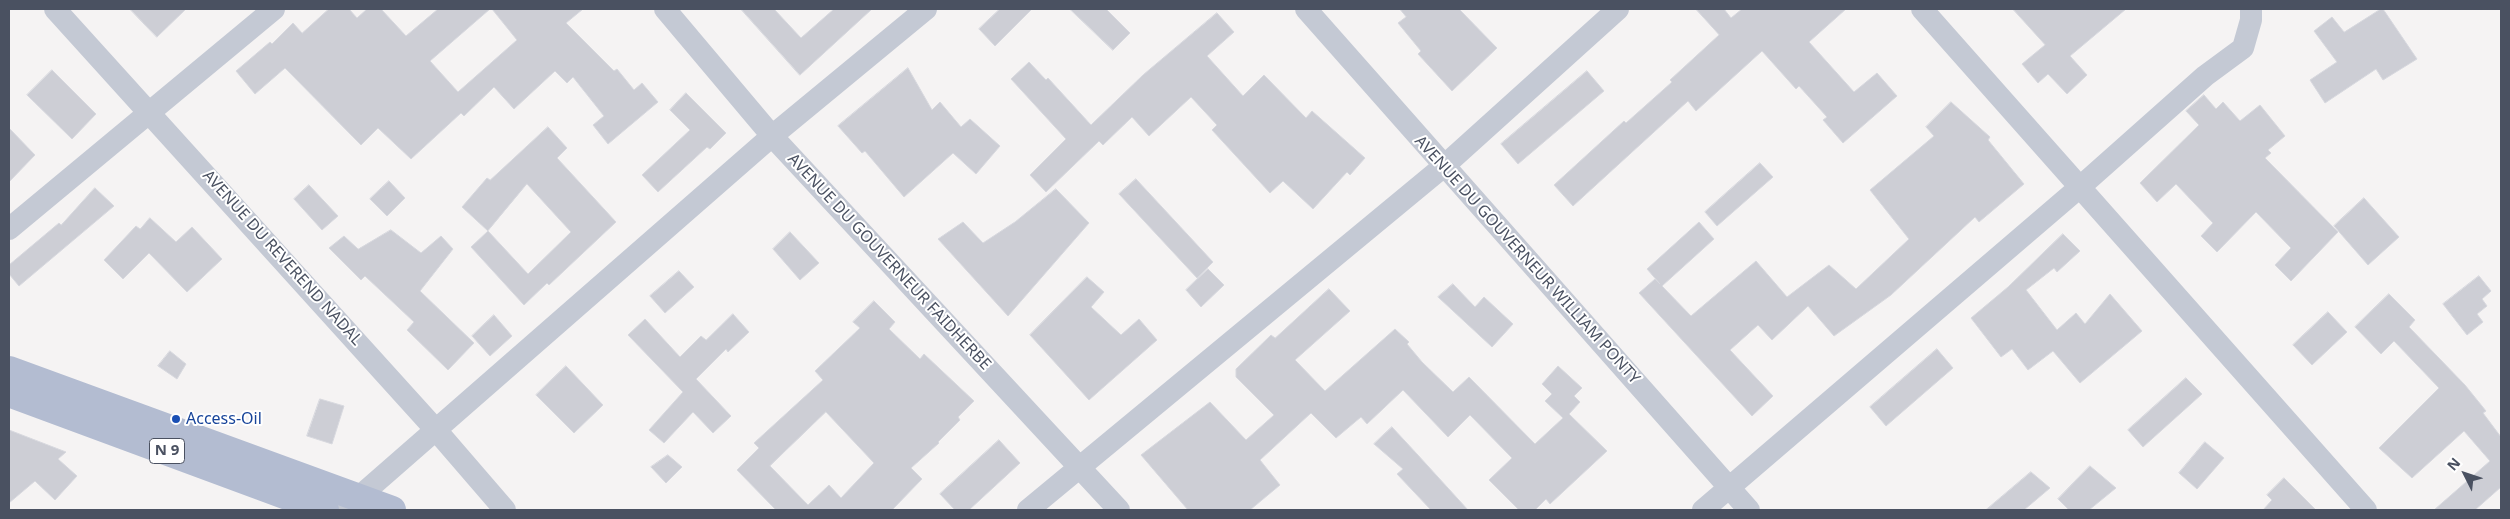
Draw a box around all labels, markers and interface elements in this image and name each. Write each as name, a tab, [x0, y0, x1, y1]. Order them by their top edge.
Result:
street label: AVENUE DU GOUVERNEUR WILLIAM PONTY	[1410, 132, 1644, 388]
street label: AVENUE DU GOUVERNEUR FAIDHERBE	[783, 150, 995, 374]
street label: AVENUE DU REVEREND NADAL	[198, 166, 366, 350]
place label: Access-Oil	[186, 409, 262, 429]
marker: Access-Oil	[170, 413, 182, 425]
road number: N 9	[150, 438, 184, 464]
north arrow	[2440, 449, 2490, 499]
text: N	[2442, 453, 2464, 474]

